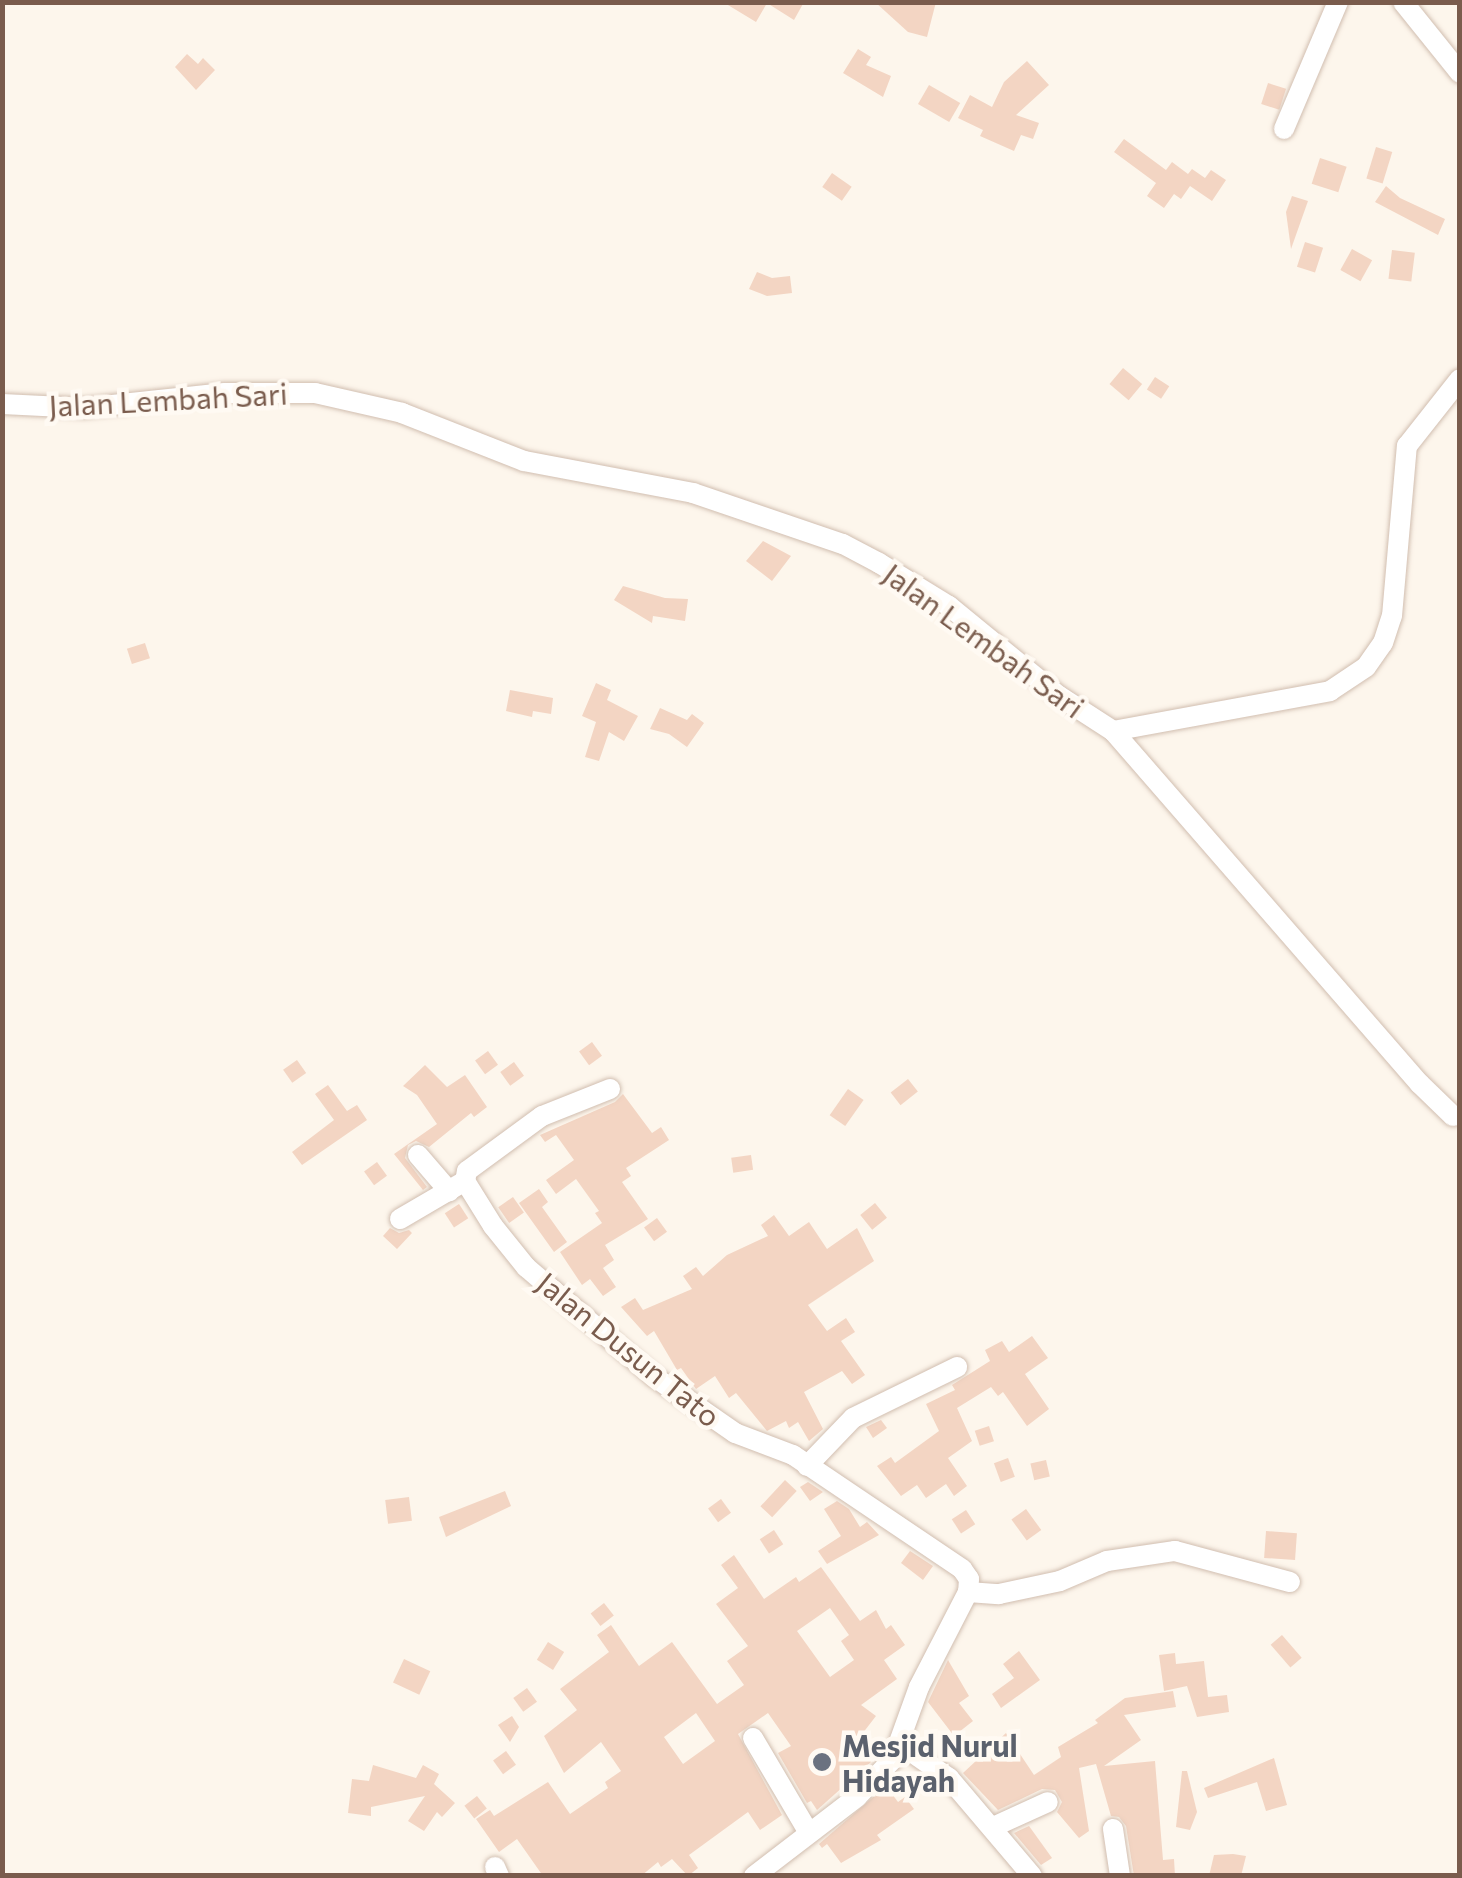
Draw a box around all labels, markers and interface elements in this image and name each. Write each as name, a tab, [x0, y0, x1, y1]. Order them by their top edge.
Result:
street label: Jalan Lembah Sari	[48, 375, 288, 423]
street label: Jalan Lembah Sari	[877, 555, 1091, 725]
street label: Jalan Dusun Tato	[530, 1264, 728, 1434]
place label: Mesjid Nurul Hidayah	[842, 1727, 1018, 1798]
marker: Mesjid Nurul Hidayah	[811, 1751, 833, 1773]

